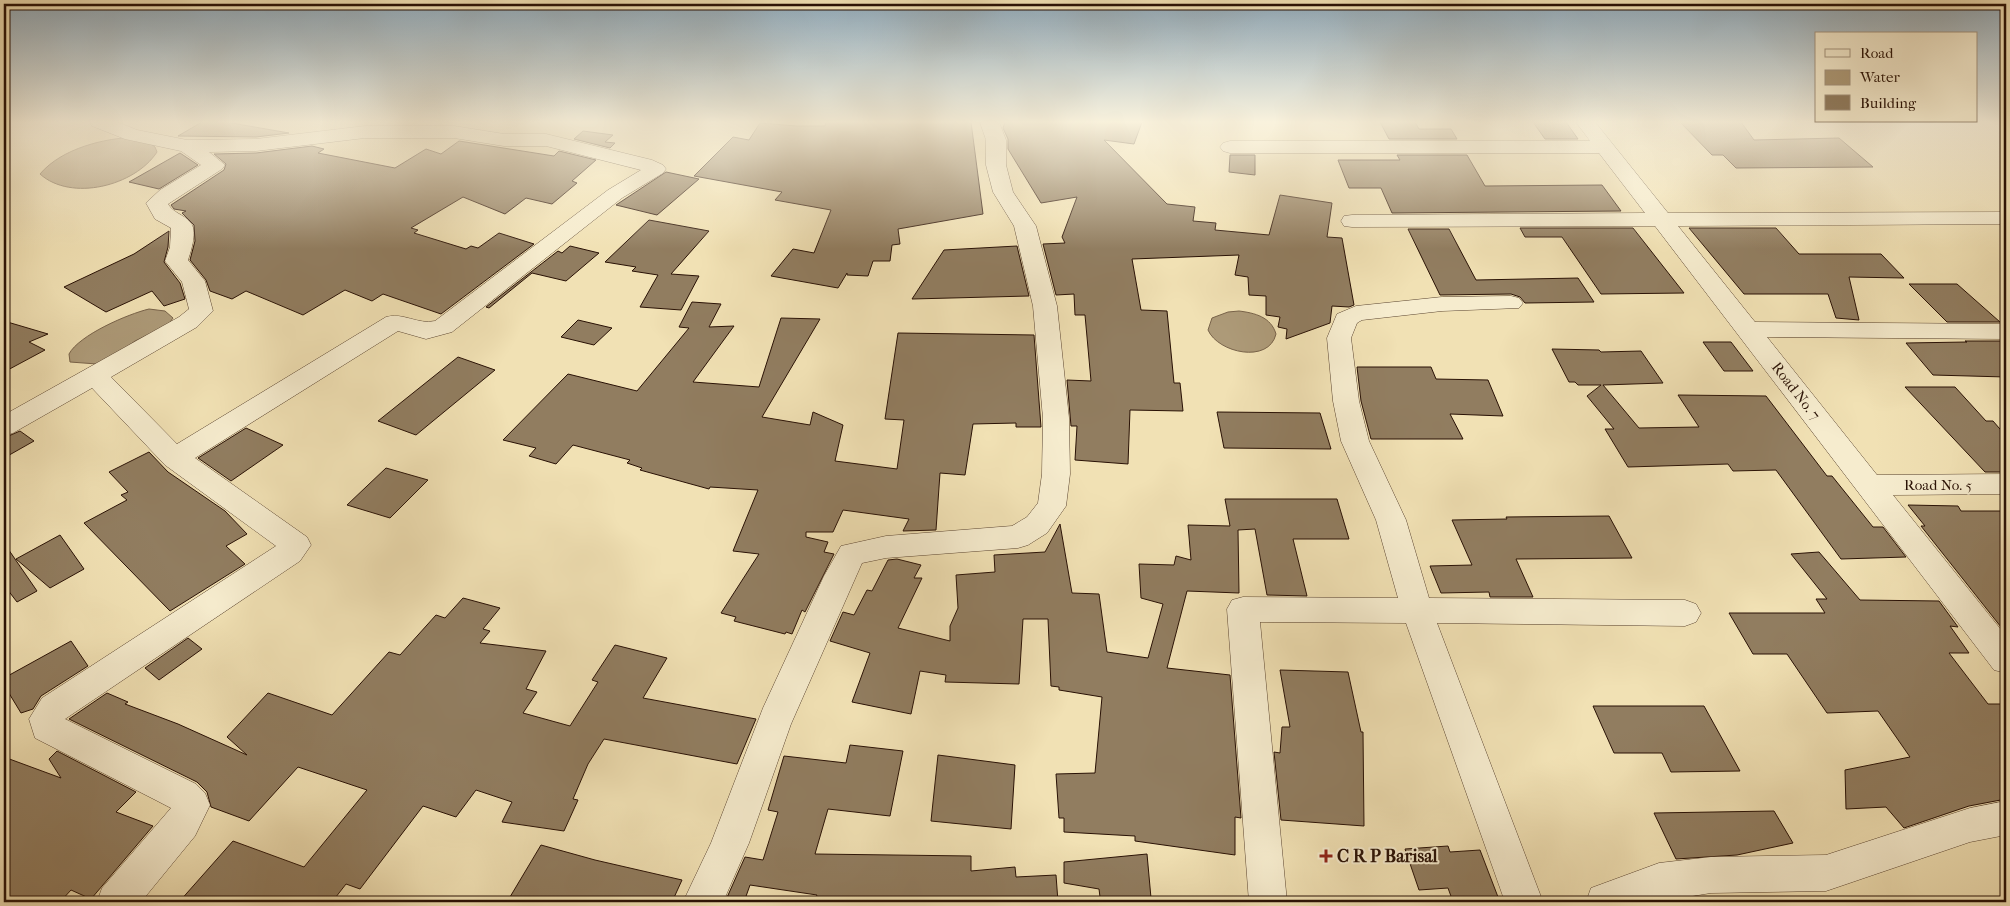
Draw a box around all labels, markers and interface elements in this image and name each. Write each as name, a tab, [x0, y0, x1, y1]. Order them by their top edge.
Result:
legend	[1815, 32, 1978, 122]
text: Road	[1860, 44, 1894, 62]
text: Water	[1859, 68, 1900, 86]
text: Building	[1860, 94, 1917, 112]
street label: Road No. 7	[1768, 358, 1824, 424]
street label: Road No. 5	[1904, 476, 1972, 494]
place label: C R P Barisal	[1337, 846, 1439, 867]
marker: C R P Barisal	[1319, 849, 1333, 863]

